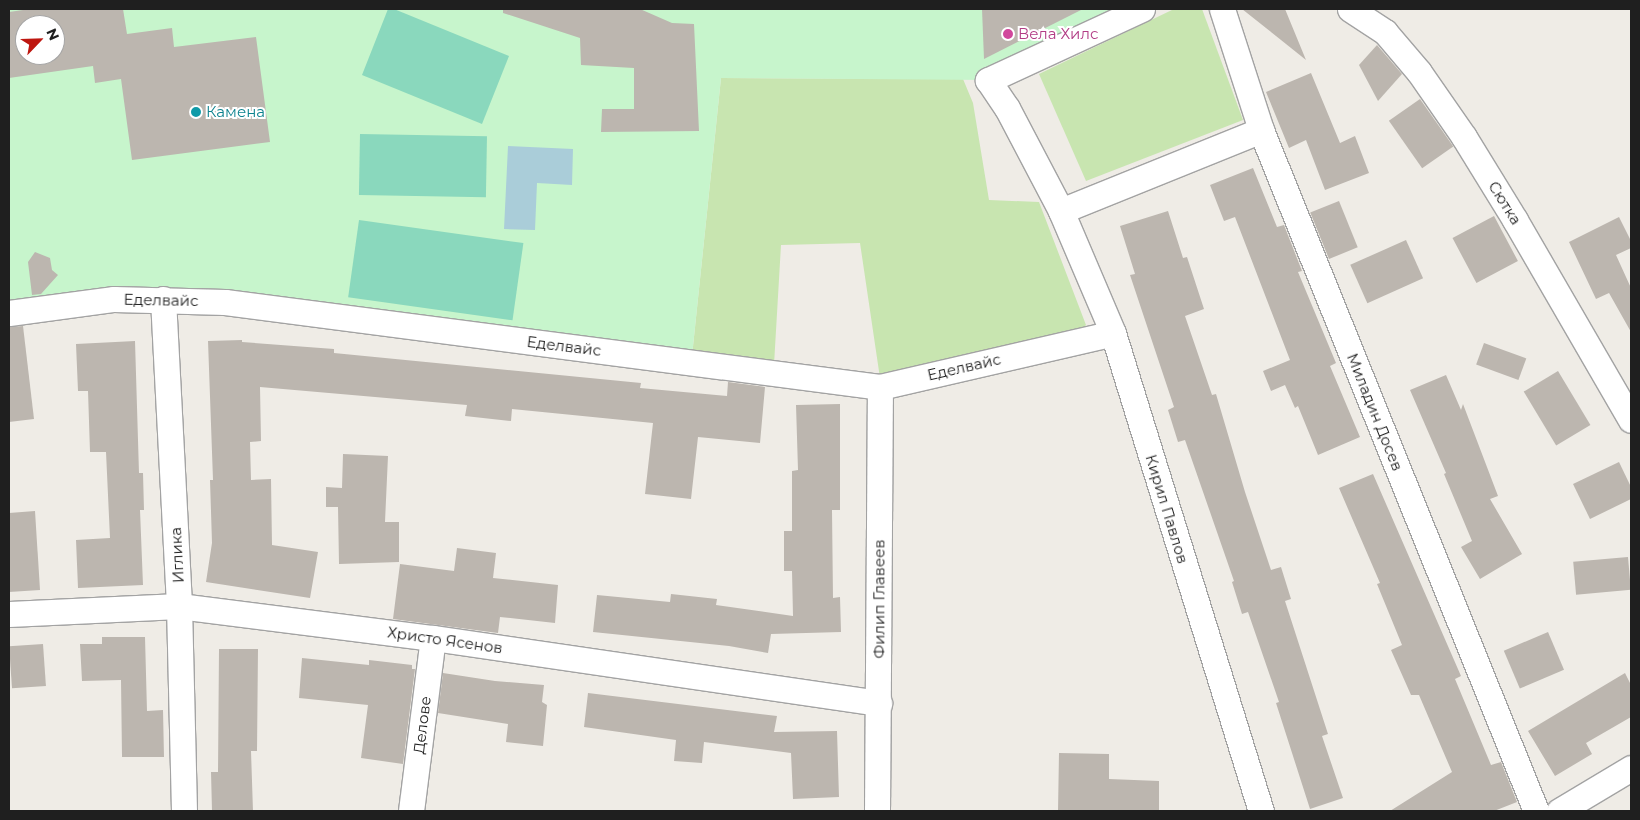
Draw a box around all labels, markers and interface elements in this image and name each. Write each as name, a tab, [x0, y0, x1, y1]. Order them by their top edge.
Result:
north arrow	[15, 15, 65, 65]
text: N	[42, 25, 63, 43]
place label: Вела Хилс	[1018, 25, 1098, 43]
marker: Вела Хилс	[1002, 28, 1014, 40]
place label: Камена	[206, 103, 265, 121]
marker: Камена	[190, 106, 202, 118]
street label: Сютка	[1485, 178, 1525, 228]
street label: Еделвайс	[123, 290, 199, 310]
street label: Еделвайс	[526, 333, 602, 359]
street label: Еделвайс	[926, 350, 1002, 384]
street label: Миладин Досев	[1343, 351, 1407, 473]
street label: Кирил Павлов	[1142, 452, 1192, 566]
street label: Иглика	[167, 527, 187, 583]
street label: Филип Главеев	[870, 539, 888, 659]
street label: Христо Ясенов	[386, 623, 504, 657]
street label: Делове	[410, 695, 434, 755]

